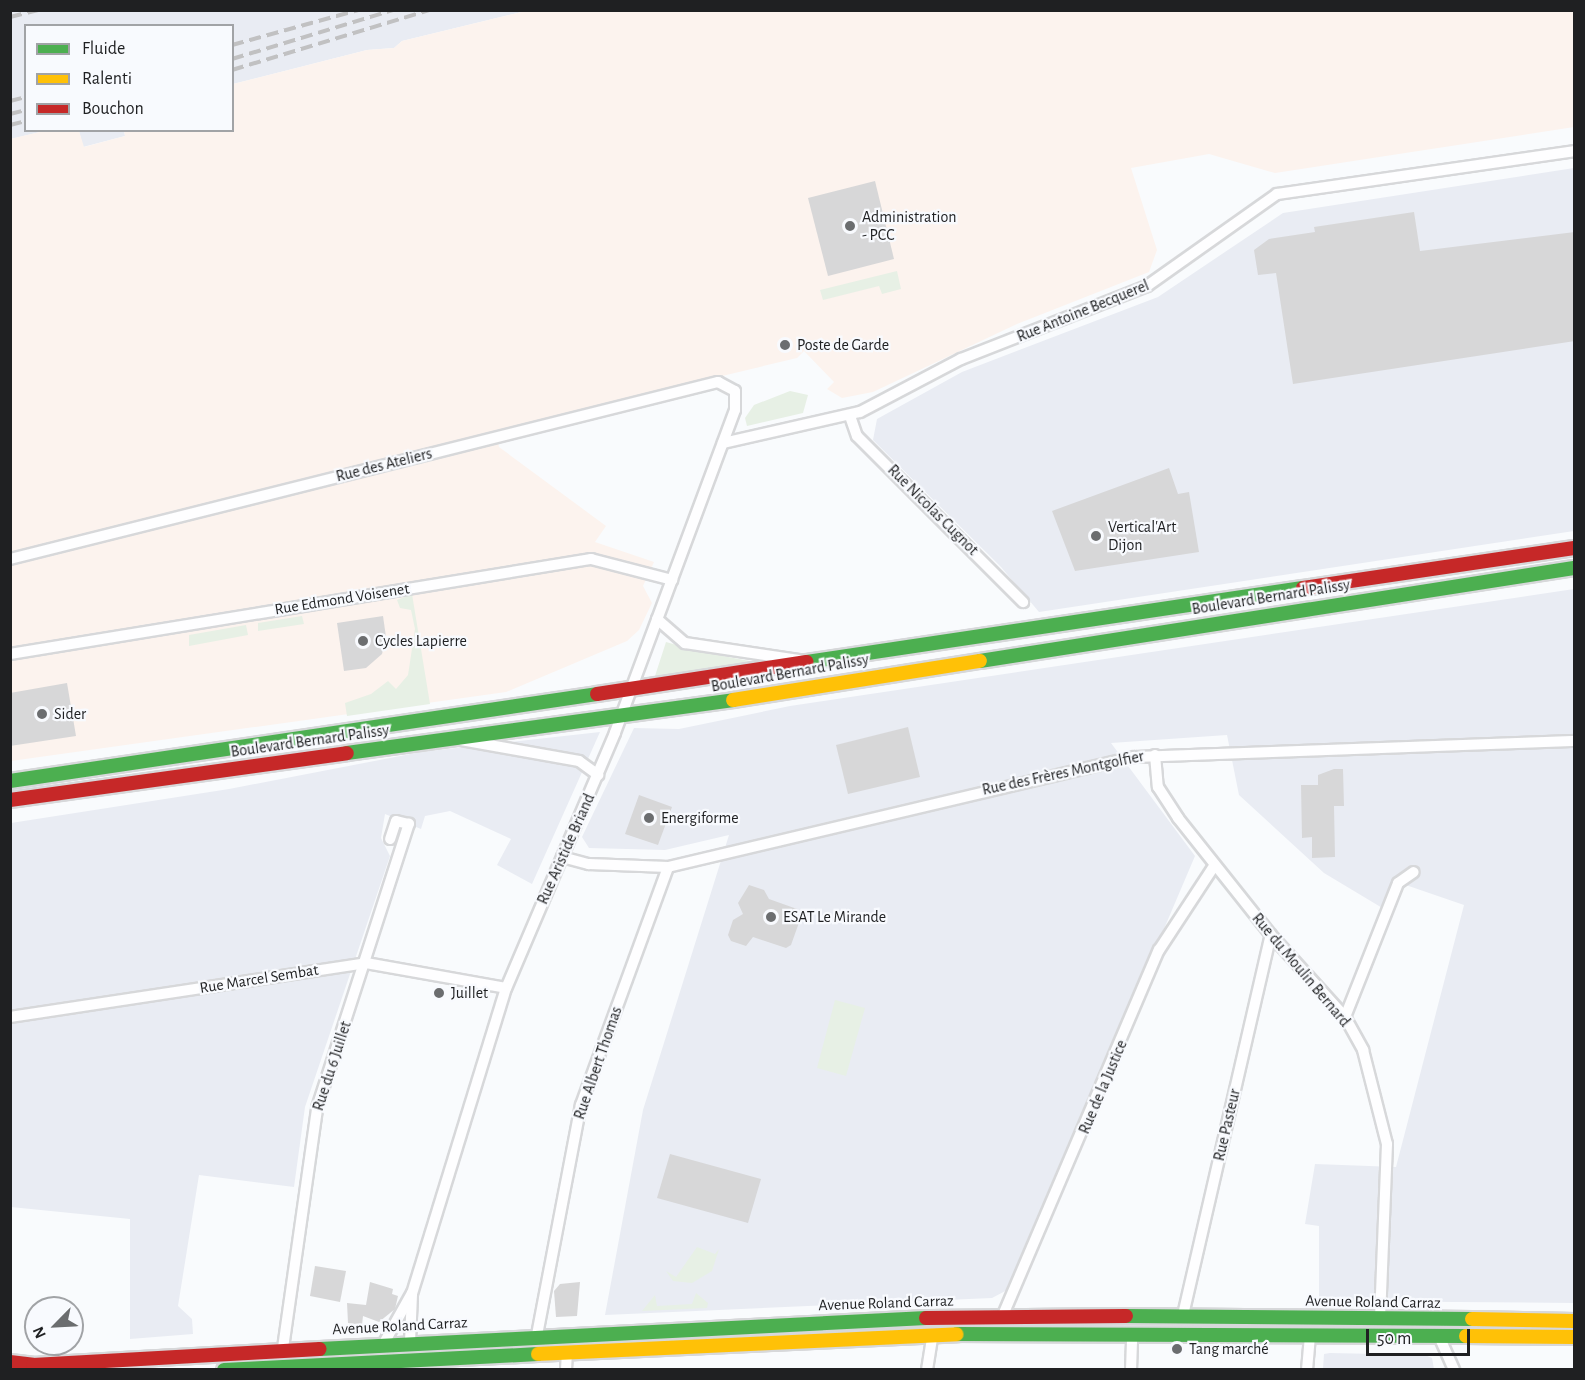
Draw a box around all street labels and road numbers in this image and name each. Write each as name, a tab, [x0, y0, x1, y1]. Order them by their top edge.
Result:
street label: Rue Antoine Becquerel	[1014, 276, 1152, 346]
street label: Rue des Ateliers	[334, 444, 434, 486]
street label: Rue Nicolas Cugnot	[884, 461, 982, 559]
street label: Boulevard Bernard Palissy	[1191, 575, 1351, 619]
street label: Rue Edmond Voisenet	[273, 579, 411, 619]
street label: Boulevard Bernard Palissy	[710, 650, 870, 696]
street label: Boulevard Bernard Palissy	[229, 720, 391, 762]
street label: Rue des Frères Montgolfier	[980, 746, 1146, 800]
street label: Rue Aristide Briand	[533, 791, 599, 907]
street label: Rue du Moulin Bernard	[1248, 909, 1354, 1031]
street label: Rue Marcel Sembat	[198, 960, 320, 998]
street label: Rue Albert Thomas	[570, 1004, 626, 1122]
street label: Rue du 6 Juillet	[308, 1019, 356, 1113]
street label: Rue de la Justice	[1075, 1037, 1131, 1137]
street label: Rue Pasteur	[1209, 1087, 1245, 1163]
street label: Avenue Roland Carraz	[818, 1291, 954, 1315]
street label: Avenue Roland Carraz	[1305, 1291, 1441, 1313]
street label: Avenue Roland Carraz	[332, 1313, 468, 1339]

